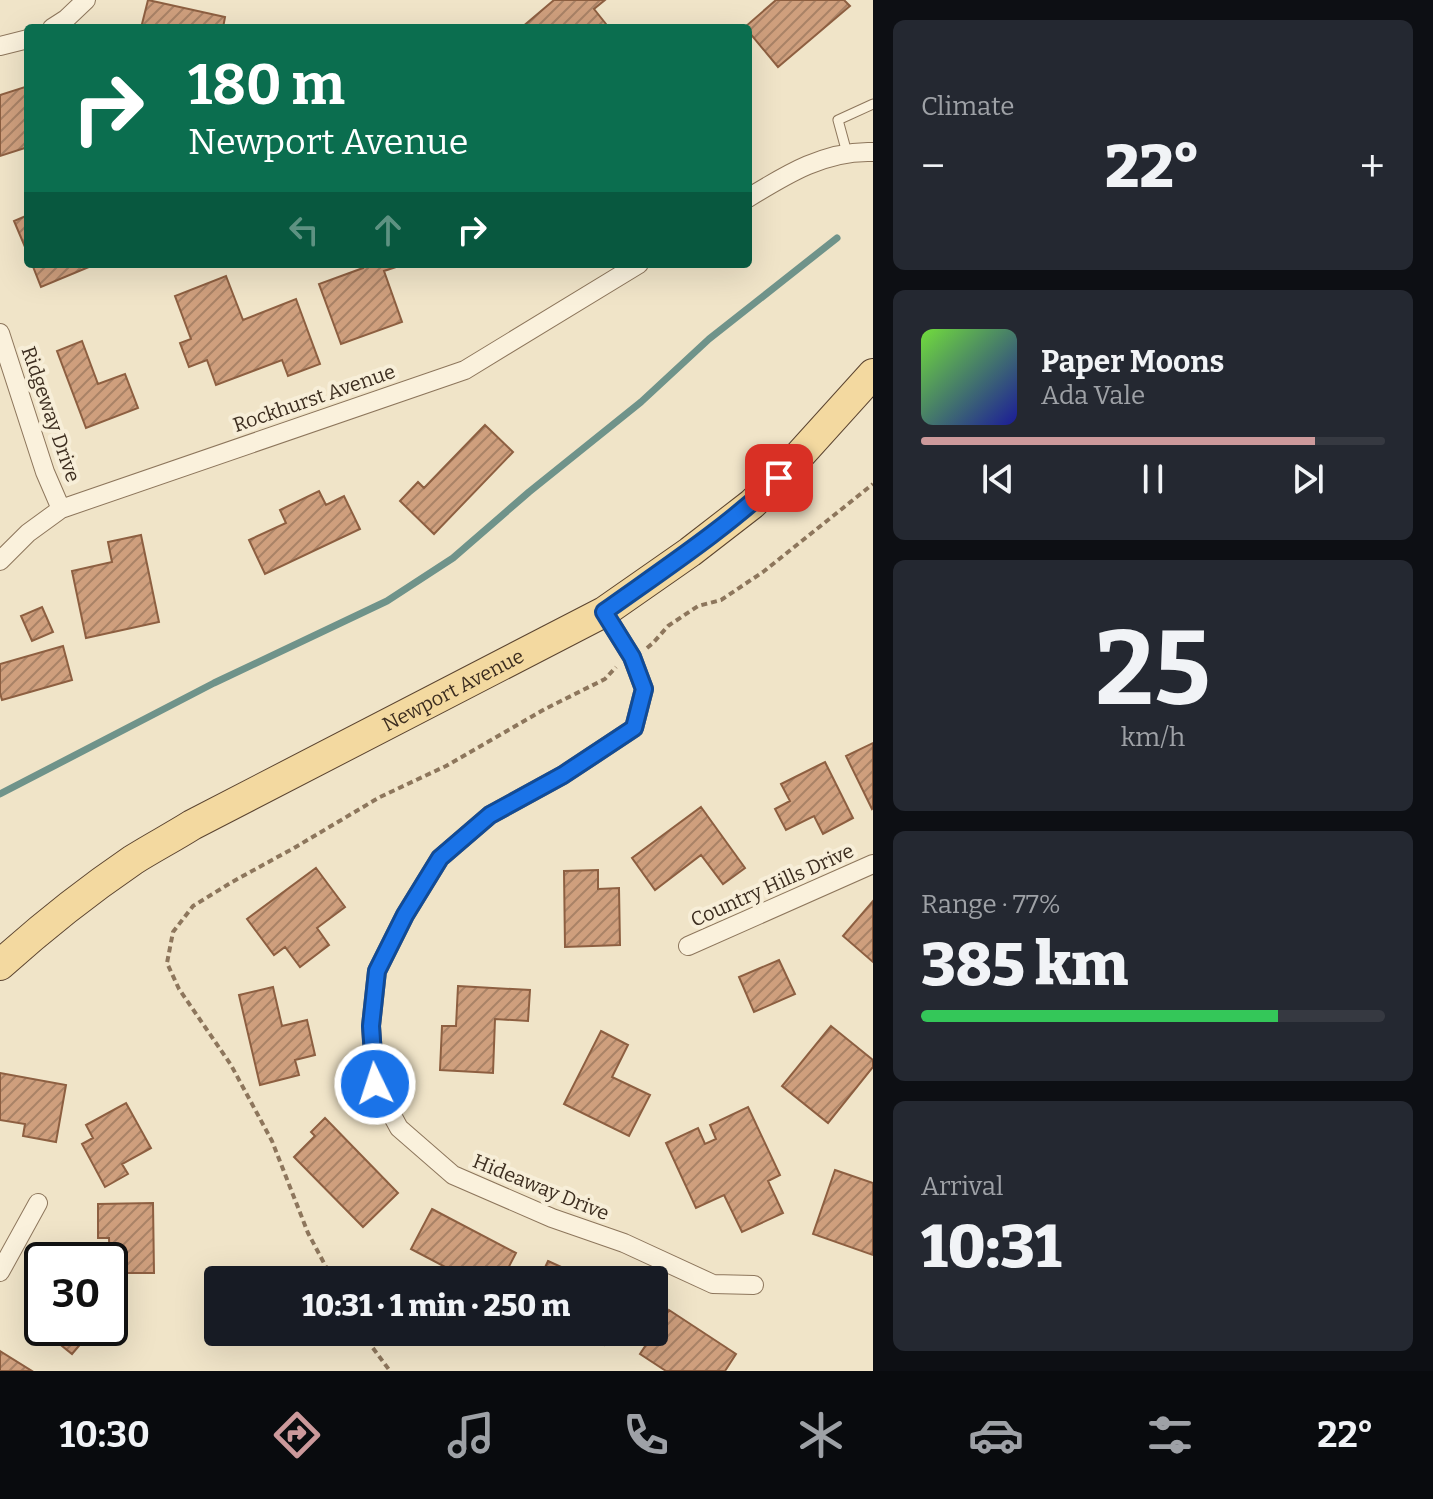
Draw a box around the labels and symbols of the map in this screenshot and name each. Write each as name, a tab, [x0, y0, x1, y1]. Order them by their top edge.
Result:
street label: Ridgeway Drive	[17, 343, 85, 485]
street label: Rockhurst Avenue	[230, 359, 398, 437]
pin	[745, 444, 813, 512]
street label: Newport Avenue	[378, 644, 528, 737]
street label: Country Hills Drive	[687, 838, 857, 932]
position arrow	[333, 1042, 417, 1126]
street label: Hideaway Drive	[469, 1149, 613, 1225]
speed limit sign: 30	[24, 1242, 128, 1346]

